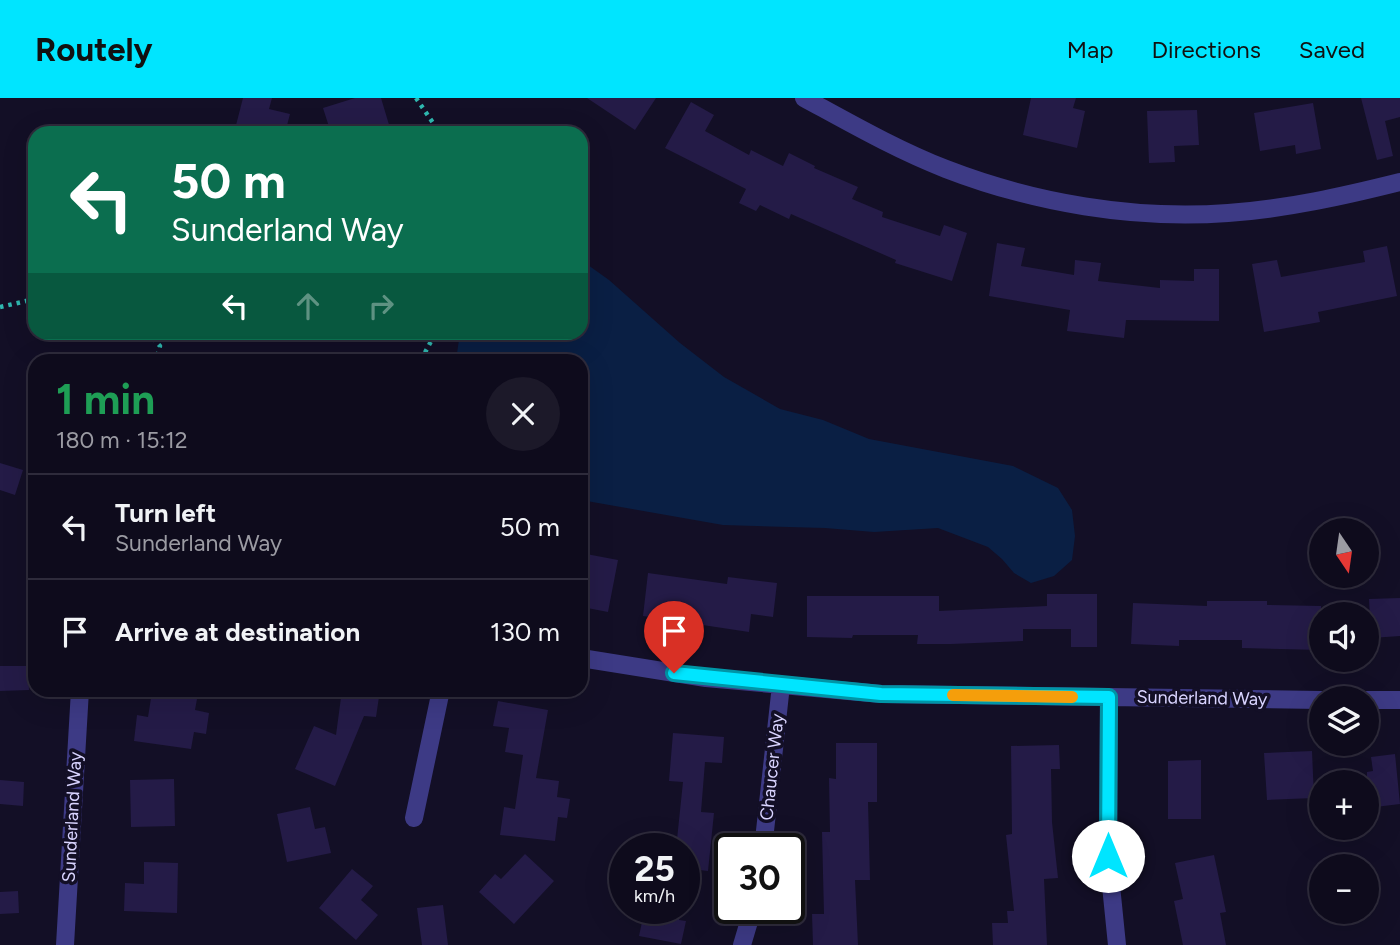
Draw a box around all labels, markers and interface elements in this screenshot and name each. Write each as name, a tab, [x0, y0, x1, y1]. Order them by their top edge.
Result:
text: Routely	[35, 30, 153, 69]
text: Map	[1067, 35, 1113, 64]
text: Directions	[1151, 35, 1261, 64]
text: Saved	[1299, 35, 1365, 64]
text: 50 m	[171, 151, 286, 210]
icon: left	[56, 154, 147, 245]
text: Sunderland Way	[171, 211, 404, 249]
icon: left	[216, 287, 254, 325]
icon: ahead	[289, 287, 327, 325]
icon: right	[362, 287, 400, 325]
text: 1 min	[56, 374, 155, 425]
button: close	[486, 377, 560, 451]
text: 180 m · 15:12	[56, 426, 188, 454]
text: Turn left	[115, 497, 216, 529]
icon: left	[56, 508, 94, 546]
text: 50 m	[500, 511, 560, 543]
north arrow	[1309, 518, 1379, 588]
map controls	[1309, 518, 1379, 924]
text: Sunderland Way	[115, 529, 282, 557]
pin	[644, 601, 704, 673]
button: sound	[1309, 602, 1379, 672]
icon: arrive	[655, 612, 693, 650]
icon: arrive	[56, 613, 94, 651]
text: Arrive at destination	[115, 616, 360, 648]
text: 130 m	[490, 616, 560, 648]
street label: Sunderland Way	[1136, 686, 1268, 710]
button: layers	[1309, 686, 1379, 756]
street label: Chaucer Way	[755, 712, 789, 822]
street label: Sunderland Way	[58, 751, 86, 883]
button: +	[1309, 770, 1379, 840]
position arrow	[1071, 819, 1145, 893]
speed limit sign: 30	[714, 833, 805, 924]
text: 25	[634, 848, 675, 890]
button: −	[1309, 854, 1379, 924]
text: km/h	[634, 885, 675, 907]

